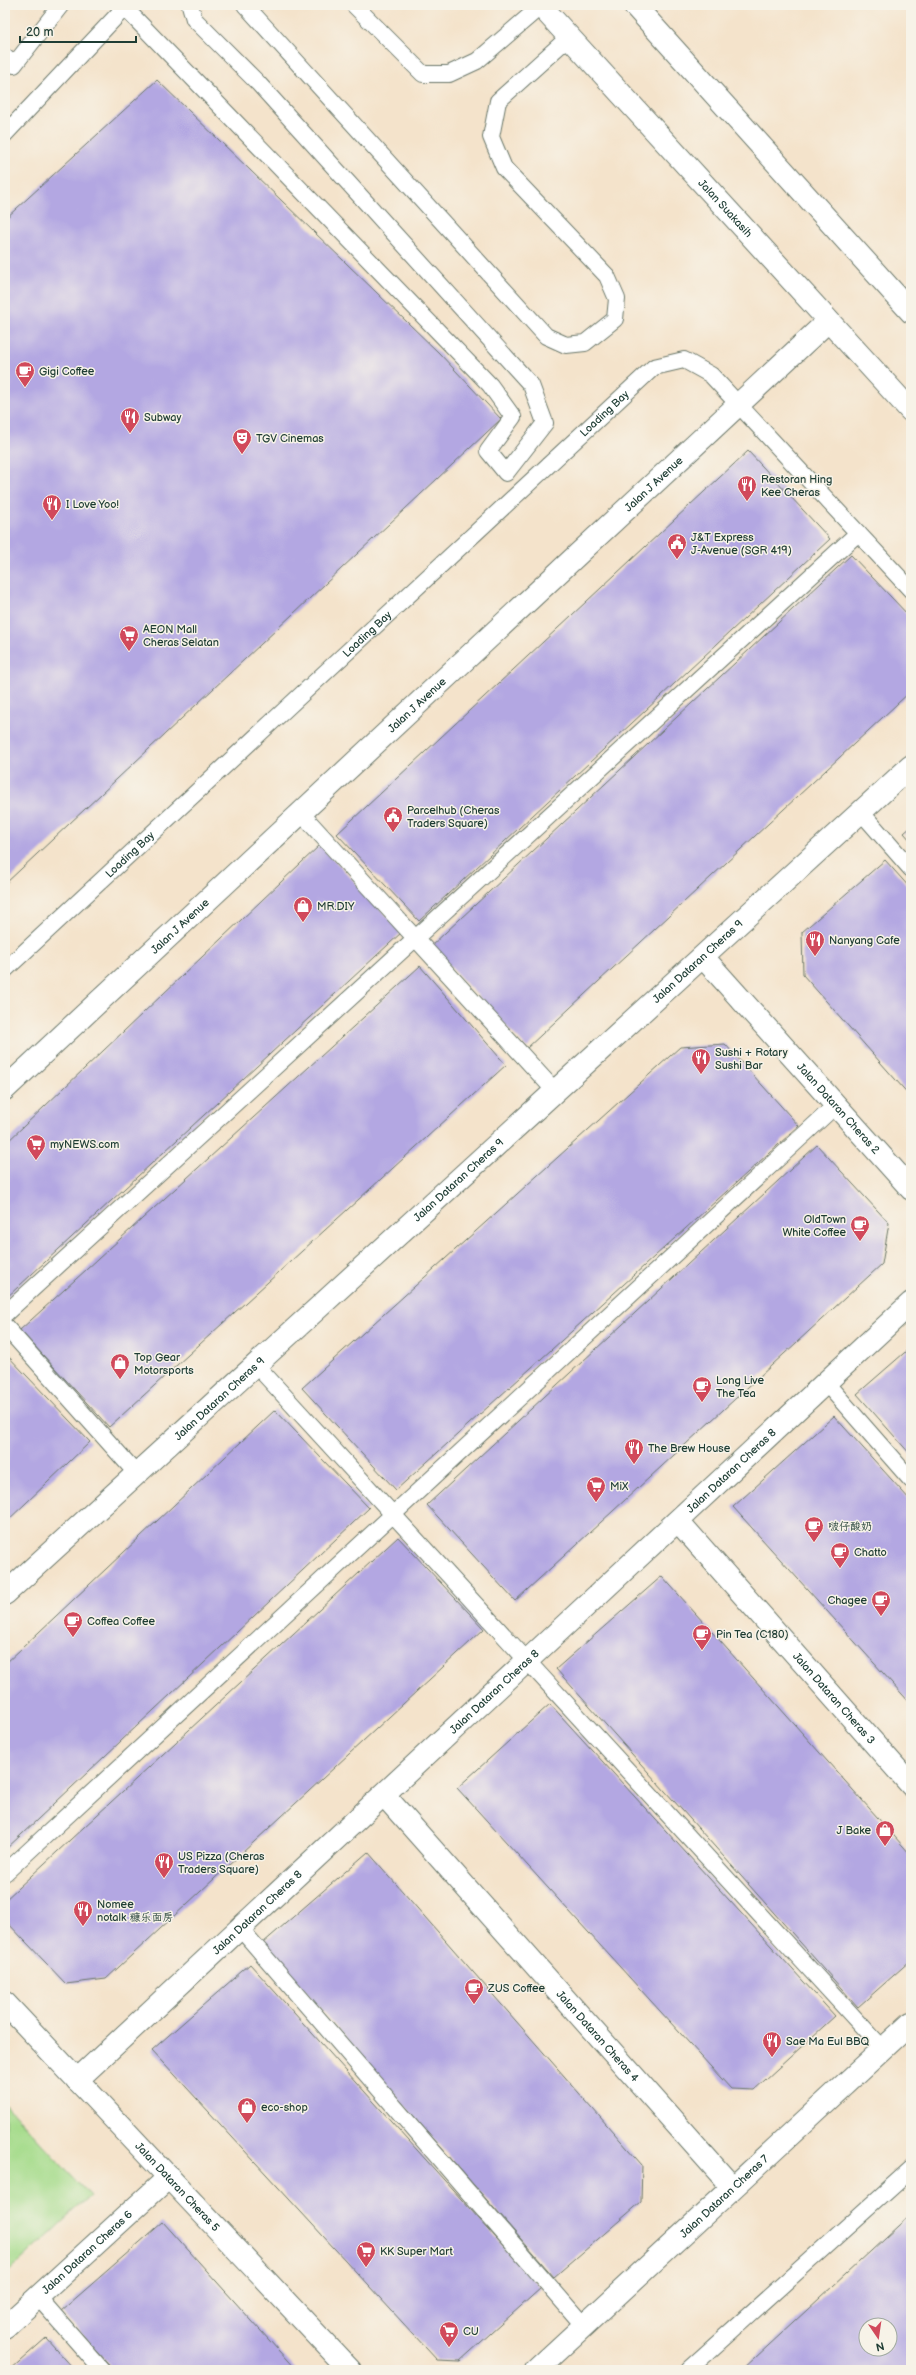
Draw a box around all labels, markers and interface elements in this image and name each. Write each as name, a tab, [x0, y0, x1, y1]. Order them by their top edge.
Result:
scale bar	[20, 18, 136, 44]
text: 20 m	[26, 25, 53, 40]
street label: Jalan Suakasih	[696, 176, 755, 240]
cafe icon: Gigi Coffee	[14, 360, 36, 388]
place label: Gigi Coffee	[39, 365, 95, 378]
street label: Loading Bay	[577, 387, 631, 439]
restaurant icon: Subway	[119, 406, 141, 434]
place label: Subway	[144, 411, 181, 424]
theatre icon: TGV Cinemas	[231, 427, 253, 455]
place label: TGV Cinemas	[256, 432, 324, 445]
street label: Jalan J Avenue	[622, 453, 686, 514]
place label: Restoran Hing Kee Cheras	[761, 473, 832, 499]
restaurant icon: Restoran Hing Kee Cheras	[736, 474, 758, 502]
restaurant icon: I Love Yoo!	[41, 493, 63, 521]
place label: I Love Yoo!	[66, 498, 119, 511]
place label: J&T Express J-Avenue (SGR 419)	[691, 531, 792, 557]
public building icon: J&T Express J-Avenue (SGR 419)	[666, 532, 688, 560]
street label: Loading Bay	[340, 608, 394, 660]
place label: AEON Mall Cheras Selatan	[143, 623, 219, 649]
supermarket icon: AEON Mall Cheras Selatan	[118, 624, 140, 652]
street label: Jalan J Avenue	[385, 674, 449, 735]
place label: Parcelhub (Cheras Traders Square)	[407, 804, 500, 830]
public building icon: Parcelhub (Cheras Traders Square)	[382, 805, 404, 833]
street label: Loading Bay	[103, 829, 157, 880]
street label: Jalan J Avenue	[148, 895, 212, 956]
shop icon: MR.DIY	[292, 895, 314, 923]
place label: MR.DIY	[317, 900, 355, 913]
street label: Jalan Dataran Cheras 9	[650, 917, 745, 1006]
restaurant icon: Nanyang Cafe	[804, 929, 826, 957]
place label: Nanyang Cafe	[829, 934, 900, 947]
place label: Sushi + Rotary Sushi Bar	[715, 1046, 788, 1072]
restaurant icon: Sushi + Rotary Sushi Bar	[690, 1047, 712, 1075]
street label: Jalan Dataran Cheras 2	[794, 1060, 883, 1157]
supermarket icon: myNEWS.com	[25, 1133, 47, 1161]
street label: Jalan Dataran Cheras 9	[411, 1135, 506, 1224]
place label: myNEWS.com	[50, 1138, 119, 1151]
place label: OldTown White Coffee	[783, 1213, 846, 1239]
cafe icon: OldTown White Coffee	[849, 1214, 871, 1242]
place label: Top Gear Motorsports	[134, 1351, 194, 1377]
shop icon: Top Gear Motorsports	[109, 1352, 131, 1380]
street label: Jalan Dataran Cheras 9	[171, 1354, 267, 1443]
place label: Long Live The Tea	[716, 1374, 764, 1400]
cafe icon: Long Live The Tea	[691, 1375, 713, 1403]
street label: Jalan Dataran Cheras 8	[684, 1426, 779, 1515]
restaurant icon: The Brew House	[623, 1437, 645, 1465]
place label: The Brew House	[648, 1442, 731, 1455]
supermarket icon: MiX	[585, 1475, 607, 1503]
place label: MiX	[610, 1480, 629, 1493]
cafe icon: 啵仔酸奶	[803, 1515, 825, 1543]
place label: 啵仔酸奶	[828, 1520, 872, 1533]
cafe icon: Chatto	[829, 1541, 851, 1569]
place label: Chatto	[854, 1546, 887, 1559]
cafe icon: Chagee	[870, 1589, 892, 1617]
place label: Chagee	[827, 1594, 867, 1607]
cafe icon: Coffea Coffee	[62, 1610, 84, 1638]
place label: Coffea Coffee	[87, 1615, 155, 1628]
cafe icon: Pin Tea (C180)	[691, 1623, 713, 1651]
place label: Pin Tea (C180)	[716, 1628, 789, 1641]
street label: Jalan Dataran Cheras 8	[447, 1647, 541, 1736]
street label: Jalan Dataran Cheras 3	[790, 1649, 878, 1747]
shop icon: J Bake	[874, 1819, 896, 1847]
place label: J Bake	[837, 1824, 871, 1837]
place label: US Pizza (Cheras Traders Square)	[178, 1850, 265, 1876]
restaurant icon: US Pizza (Cheras Traders Square)	[153, 1851, 175, 1879]
street label: Jalan Dataran Cheras 8	[210, 1868, 304, 1957]
place label: Nomee notalk 糠乐面房	[97, 1898, 173, 1924]
restaurant icon: Nomee notalk 糠乐面房	[72, 1899, 94, 1927]
cafe icon: ZUS Coffee	[463, 1977, 485, 2005]
place label: ZUS Coffee	[487, 1982, 546, 1995]
street label: Jalan Dataran Cheras 4	[554, 1987, 642, 2084]
restaurant icon: Sae Ma Eul BBQ	[761, 2030, 783, 2058]
place label: Sae Ma Eul BBQ	[786, 2035, 870, 2048]
shop icon: eco-shop	[236, 2096, 258, 2124]
place label: eco-shop	[261, 2101, 308, 2114]
street label: Jalan Dataran Cheras 5	[133, 2139, 223, 2234]
street label: Jalan Dataran Cheras 7	[677, 2151, 771, 2240]
street label: Jalan Dataran Cheras 6	[39, 2207, 135, 2297]
supermarket icon: KK Super Mart	[355, 2240, 377, 2268]
place label: KK Super Mart	[380, 2245, 453, 2258]
north arrow	[858, 2317, 898, 2357]
supermarket icon: CU	[438, 2320, 460, 2348]
place label: CU	[463, 2325, 479, 2338]
text: N	[875, 2339, 886, 2354]

